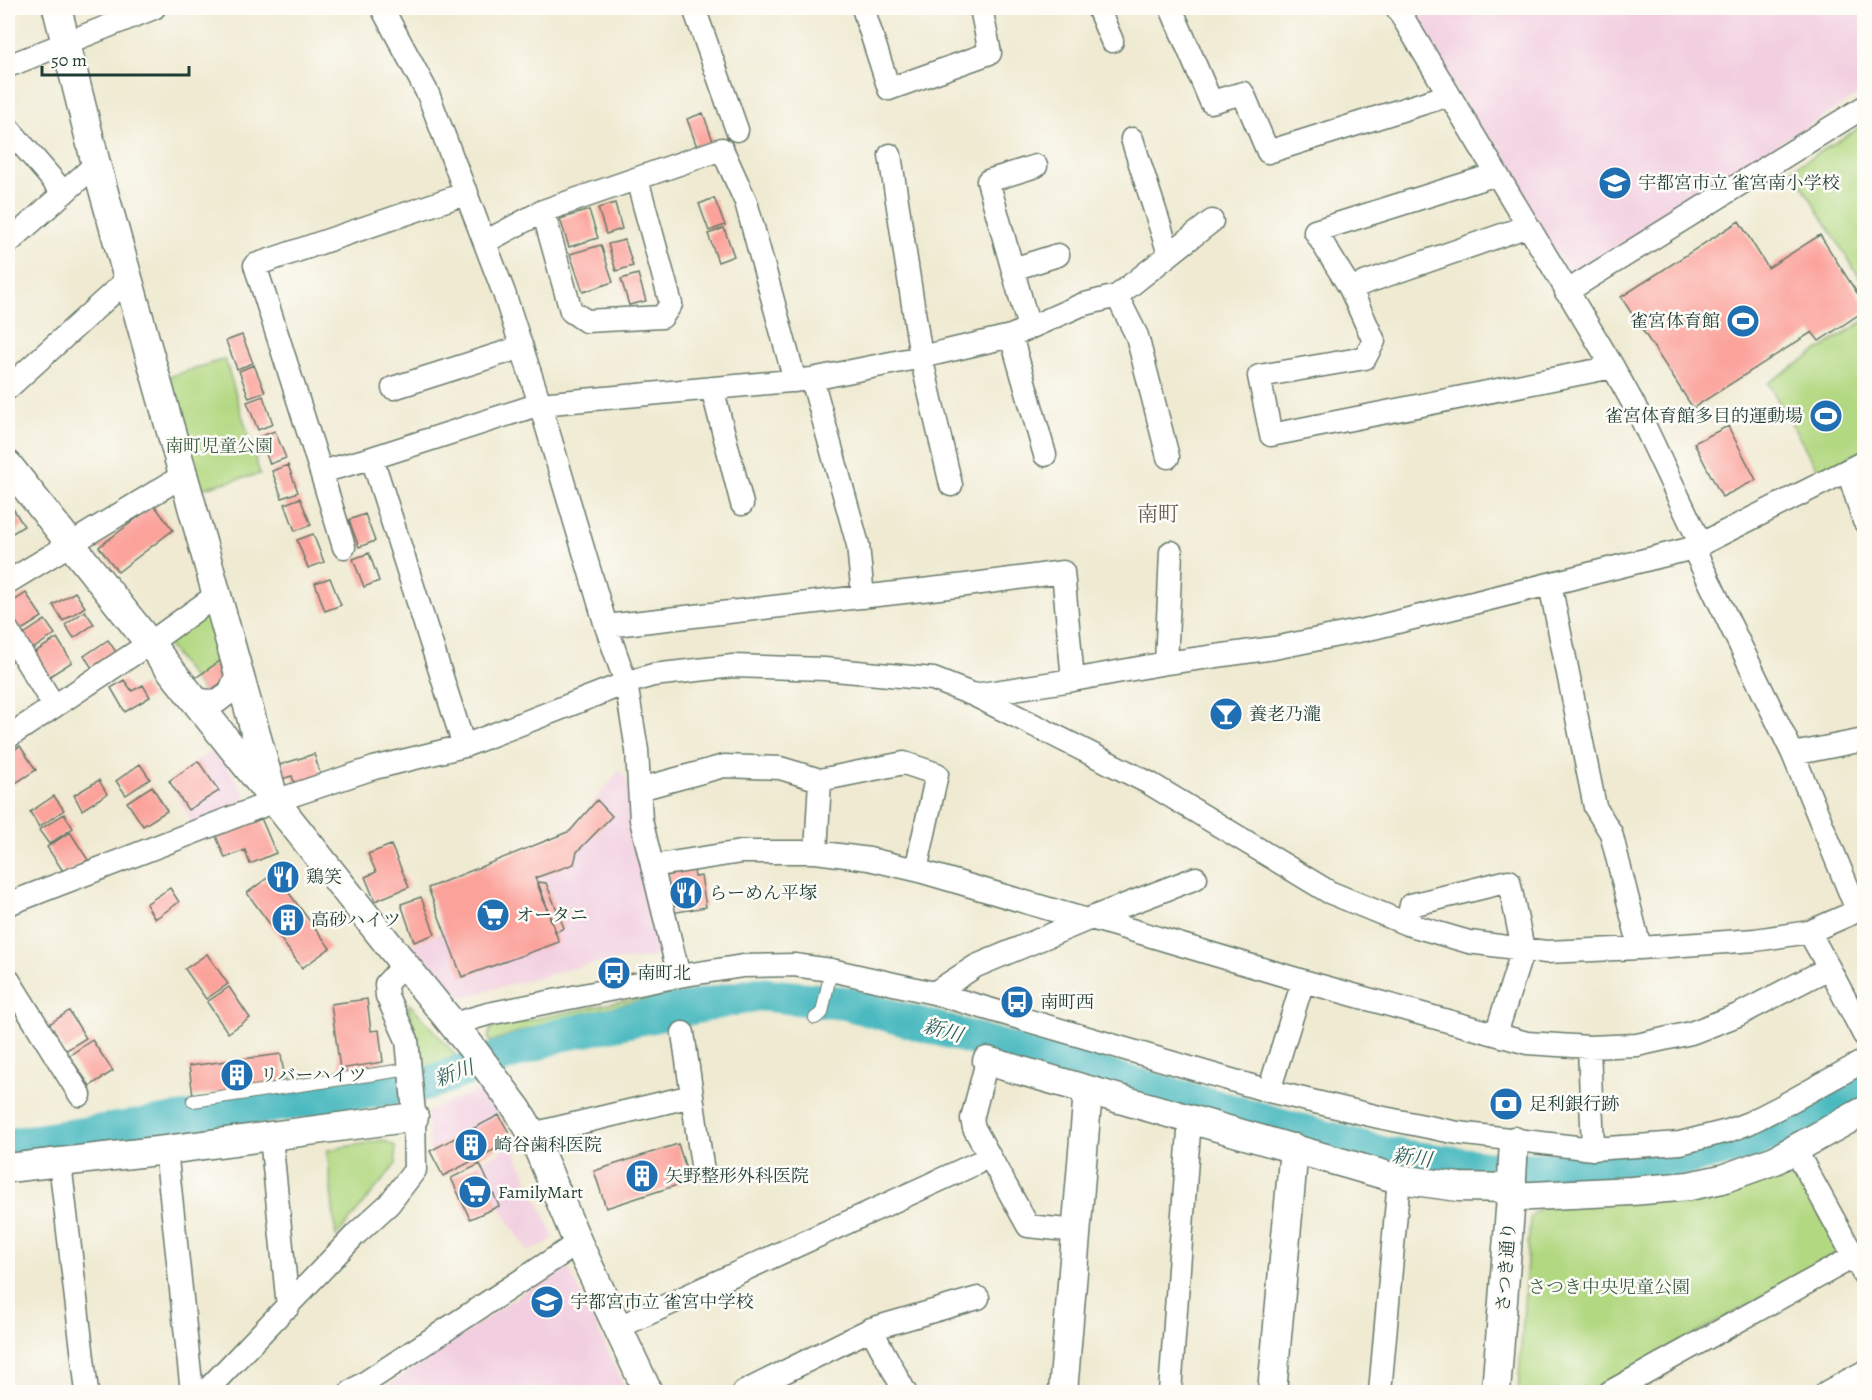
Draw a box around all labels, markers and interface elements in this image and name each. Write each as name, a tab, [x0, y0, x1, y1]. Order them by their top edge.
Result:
scale bar	[42, 39, 189, 77]
text: 50 m	[51, 48, 87, 72]
school or university icon: 宇都宮市立 雀宮南小学校	[1597, 165, 1633, 201]
place label: 宇都宮市立 雀宮南小学校	[1638, 171, 1840, 195]
sports icon: 雀宮体育館	[1725, 303, 1761, 339]
place label: 雀宮体育館	[1630, 309, 1720, 333]
sports icon: 雀宮体育館多目的運動場	[1808, 398, 1844, 434]
place label: 雀宮体育館多目的運動場	[1605, 404, 1803, 428]
park label: 南町児童公園	[165, 434, 273, 458]
district label: 南町	[1137, 500, 1179, 528]
bar icon: 養老乃瀧	[1208, 696, 1244, 732]
place label: 養老乃瀧	[1249, 702, 1321, 726]
restaurant icon: 鶏笑	[265, 859, 301, 895]
place label: 鶏笑	[306, 865, 342, 889]
restaurant icon: らーめん平塚	[668, 875, 704, 911]
place label: らーめん平塚	[709, 881, 817, 905]
supermarket icon: オータニ	[475, 897, 511, 933]
building icon: 高砂ハイツ	[270, 902, 306, 938]
place label: オータニ	[516, 903, 588, 927]
place label: 高砂ハイツ	[311, 908, 401, 932]
bus stop icon: 南町北	[596, 955, 632, 991]
place label: 南町北	[637, 961, 691, 985]
bus stop icon: 南町西	[999, 984, 1035, 1020]
place label: 南町西	[1040, 990, 1094, 1014]
water label: 新川	[920, 1012, 968, 1050]
water label: 新川	[431, 1053, 479, 1093]
building icon: リバーハイツ	[219, 1057, 255, 1093]
place label: リバーハイツ	[260, 1063, 367, 1087]
bank icon: 足利銀行跡	[1488, 1086, 1524, 1122]
place label: 足利銀行跡	[1529, 1092, 1619, 1116]
building icon: 崎谷歯科医院	[453, 1127, 489, 1163]
place label: 崎谷歯科医院	[494, 1133, 602, 1157]
water label: 新川	[1390, 1141, 1436, 1174]
building icon: 矢野整形外科医院	[624, 1158, 660, 1194]
place label: 矢野整形外科医院	[665, 1164, 809, 1188]
supermarket icon: FamilyMart	[457, 1174, 493, 1210]
place label: FamilyMart	[498, 1180, 583, 1204]
street label: さつき通り	[1491, 1221, 1521, 1313]
park label: さつき中央児童公園	[1528, 1275, 1690, 1299]
school or university icon: 宇都宮市立 雀宮中学校	[529, 1284, 565, 1320]
place label: 宇都宮市立 雀宮中学校	[570, 1290, 754, 1314]

